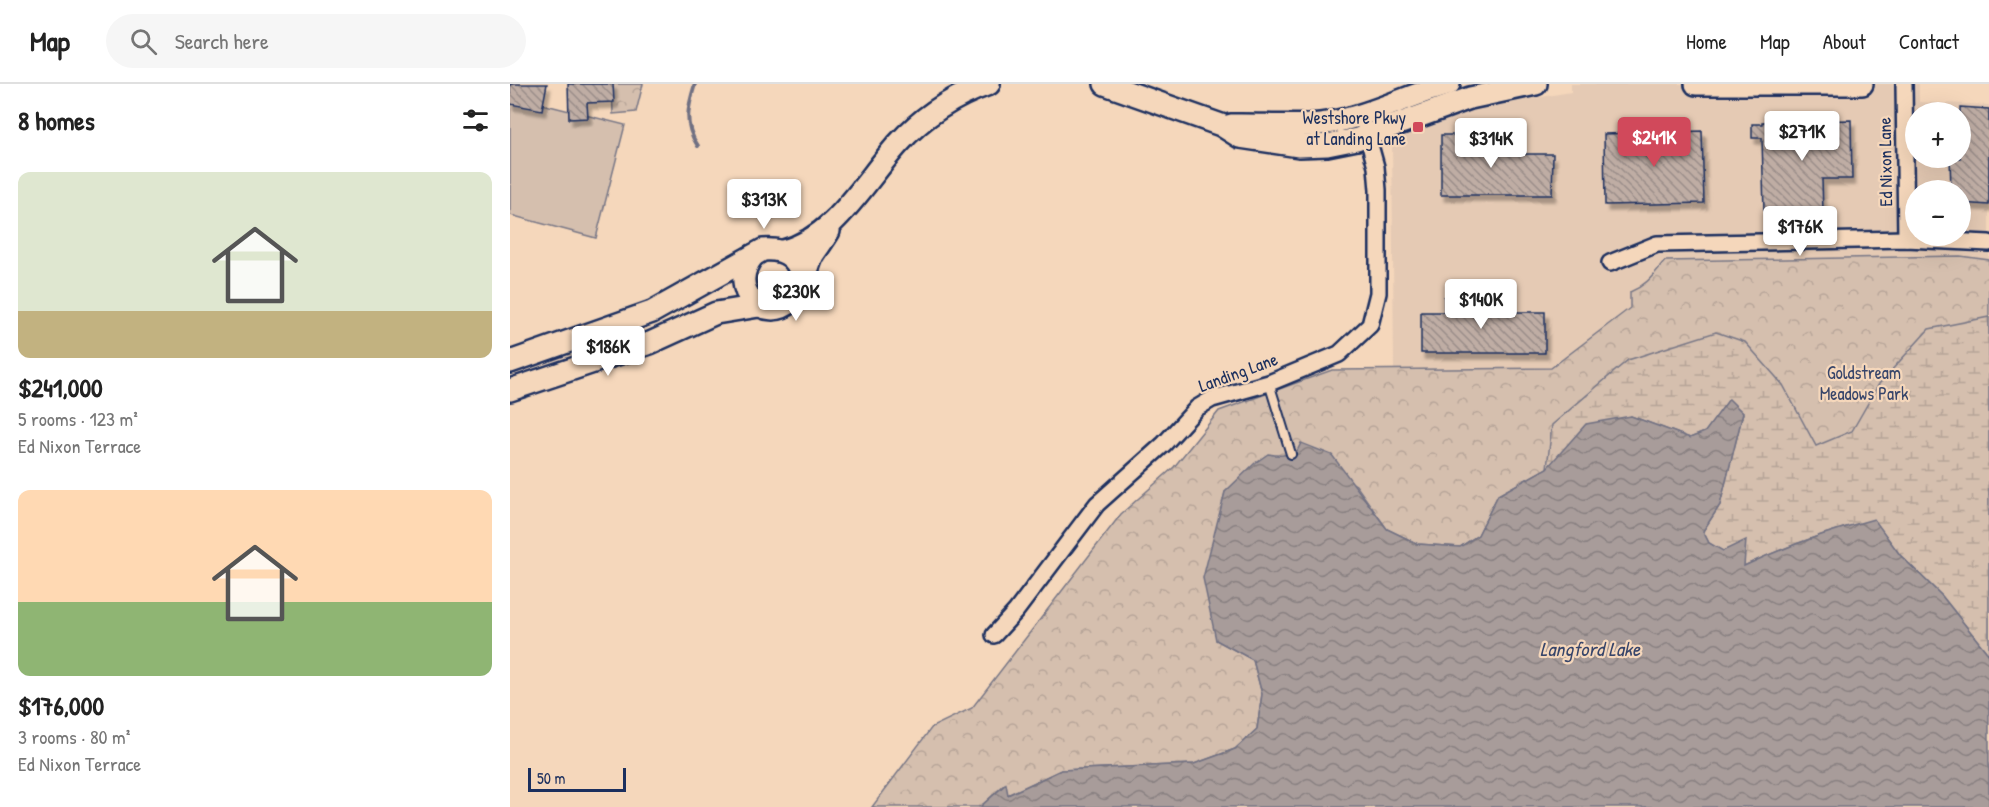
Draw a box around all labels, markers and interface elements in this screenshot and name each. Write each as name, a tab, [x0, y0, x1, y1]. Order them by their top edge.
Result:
search box	[106, 14, 526, 68]
text: Map	[30, 22, 70, 60]
icon: search	[127, 25, 160, 58]
text: Search here	[175, 26, 269, 56]
text: Home	[1686, 27, 1727, 56]
text: Map	[1760, 27, 1790, 56]
text: About	[1823, 27, 1866, 56]
text: Contact	[1899, 27, 1959, 56]
map controls	[1905, 102, 1971, 246]
button: +	[1905, 102, 1971, 168]
text: 8 homes	[18, 103, 95, 138]
icon: filters	[459, 104, 492, 137]
place label: Westshore Pkwy at Landing Lane	[1303, 105, 1406, 151]
pin: $271K	[1760, 111, 1844, 162]
pin: $241K	[1612, 117, 1696, 168]
text: $271K	[1778, 117, 1826, 144]
street label: Ed Nixon Lane	[1872, 117, 1898, 207]
pin: $314K	[1449, 118, 1533, 169]
marker: Westshore Pkwy at Landing Lane	[1411, 120, 1425, 134]
text: $241K	[1632, 123, 1676, 150]
text: $314K	[1469, 124, 1513, 151]
pin: $313K	[722, 179, 806, 230]
button: −	[1905, 180, 1971, 246]
text: $313K	[741, 185, 787, 212]
pin: $176K	[1758, 206, 1842, 257]
icon: home	[201, 211, 309, 319]
text: $176K	[1777, 212, 1823, 239]
pin: $230K	[754, 271, 838, 322]
text: $230K	[772, 277, 820, 304]
pin: $140K	[1439, 279, 1523, 330]
text: $140K	[1459, 285, 1503, 312]
pin: $186K	[566, 326, 650, 377]
text: $186K	[586, 332, 630, 359]
street label: Landing Lane	[1195, 346, 1281, 398]
park label: Goldstream Meadows Park	[1820, 360, 1909, 406]
text: $241,000	[18, 370, 103, 405]
text: 5 rooms · 123 m²	[18, 405, 138, 432]
text: Ed Nixon Terrace	[18, 432, 141, 459]
icon: home	[201, 529, 309, 637]
water label: Langford Lake	[1540, 635, 1641, 663]
text: $176,000	[18, 688, 104, 723]
text: 3 rooms · 80 m²	[18, 723, 130, 750]
text: Ed Nixon Terrace	[18, 750, 141, 777]
scale bar	[528, 765, 626, 792]
text: 50 m	[537, 767, 566, 789]

